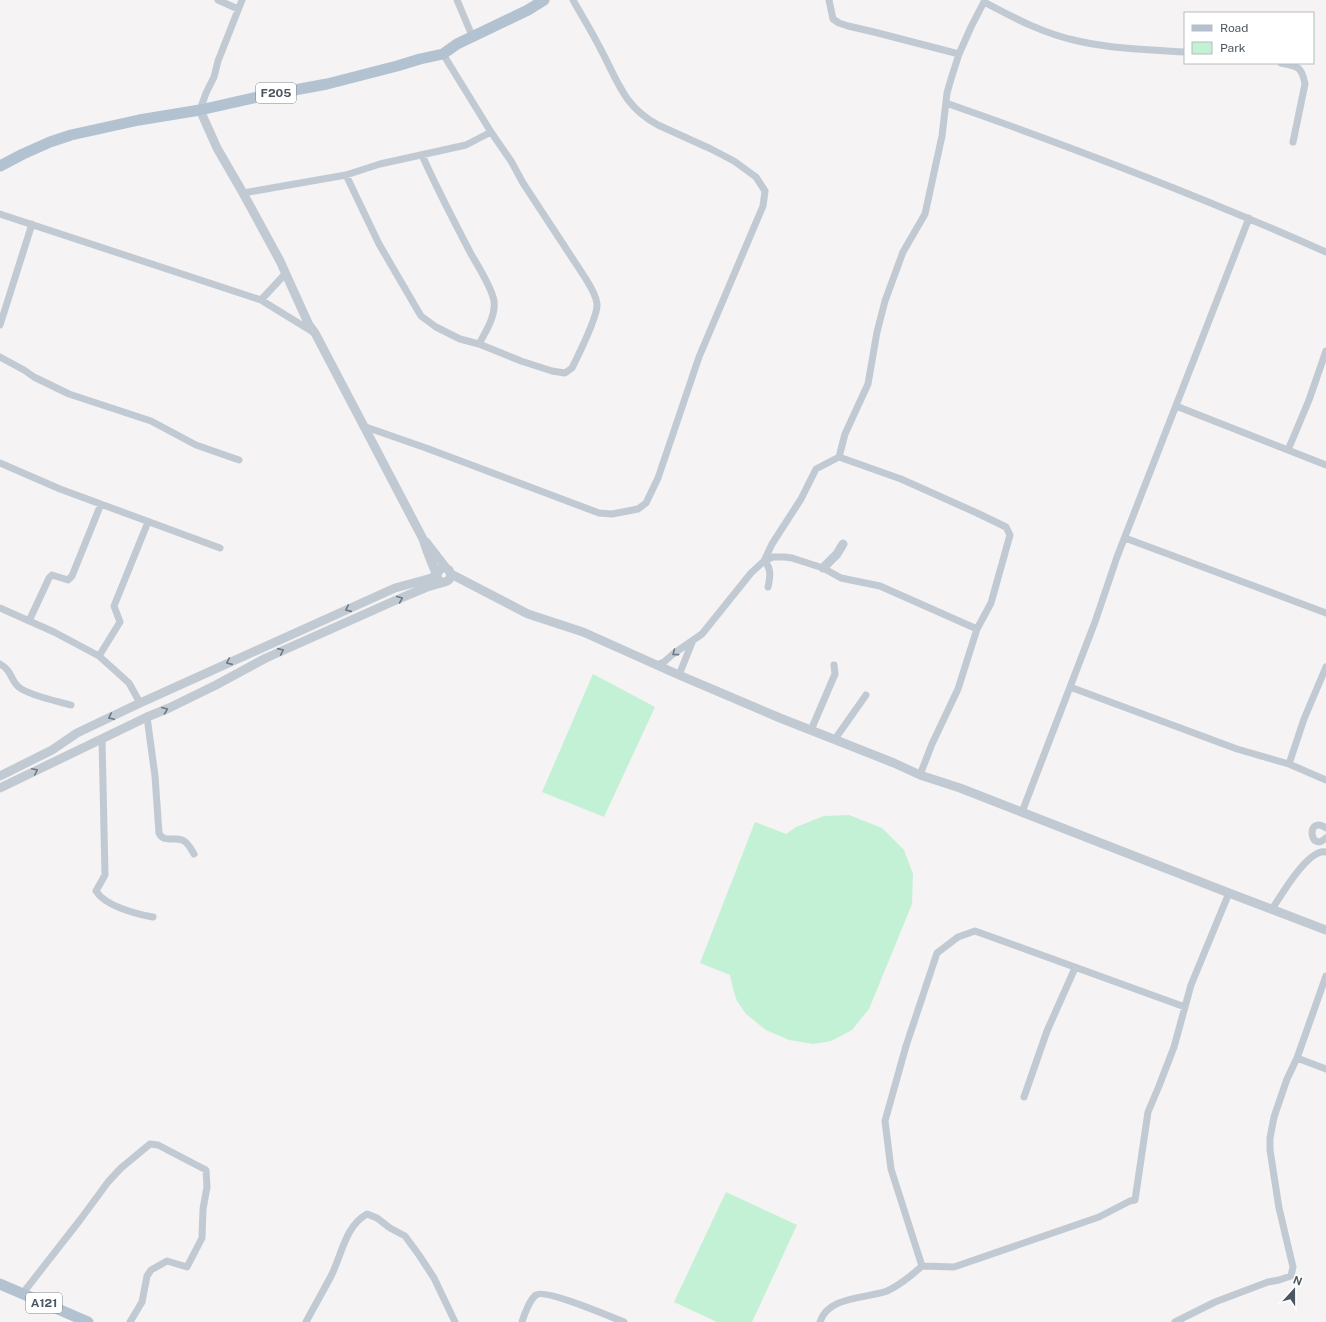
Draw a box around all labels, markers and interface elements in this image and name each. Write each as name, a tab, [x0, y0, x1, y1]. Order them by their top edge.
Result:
legend	[1184, 12, 1314, 64]
text: Road	[1220, 21, 1248, 35]
text: Park	[1220, 41, 1246, 55]
road number: F205	[256, 83, 296, 103]
one-way arrow	[397, 595, 404, 603]
one-way arrow	[345, 604, 352, 612]
one-way arrow	[277, 648, 285, 656]
one-way arrow	[673, 648, 680, 655]
one-way arrow	[226, 658, 233, 666]
one-way arrow	[162, 706, 169, 714]
one-way arrow	[108, 712, 116, 720]
one-way arrow	[31, 768, 39, 776]
north arrow	[1274, 1270, 1314, 1310]
text: N	[1291, 1274, 1304, 1288]
road number: A121	[26, 1293, 62, 1313]

